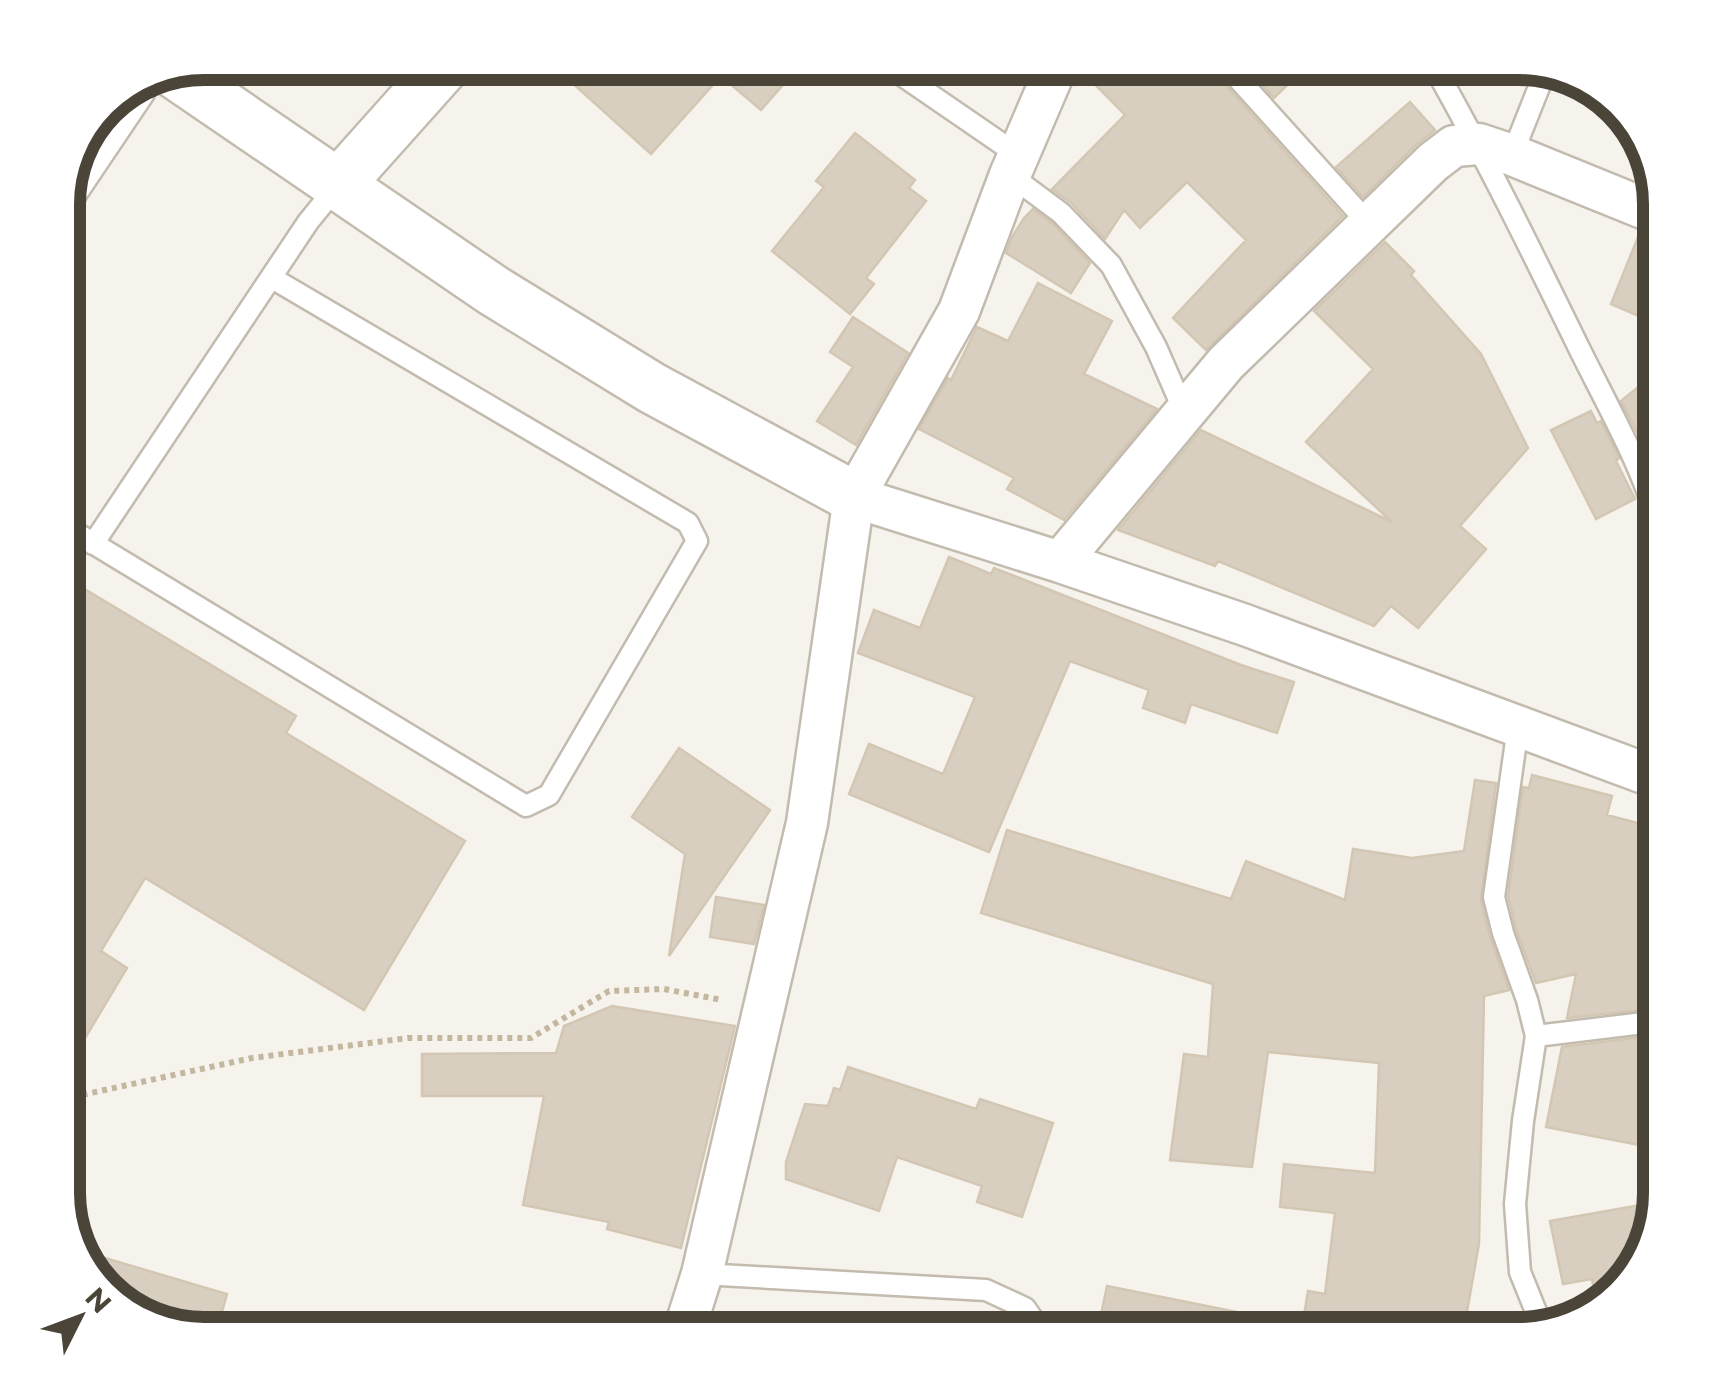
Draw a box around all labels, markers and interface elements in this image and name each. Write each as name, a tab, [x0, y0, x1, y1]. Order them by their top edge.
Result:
north arrow	[30, 1267, 130, 1367]
text: N	[78, 1280, 119, 1320]

